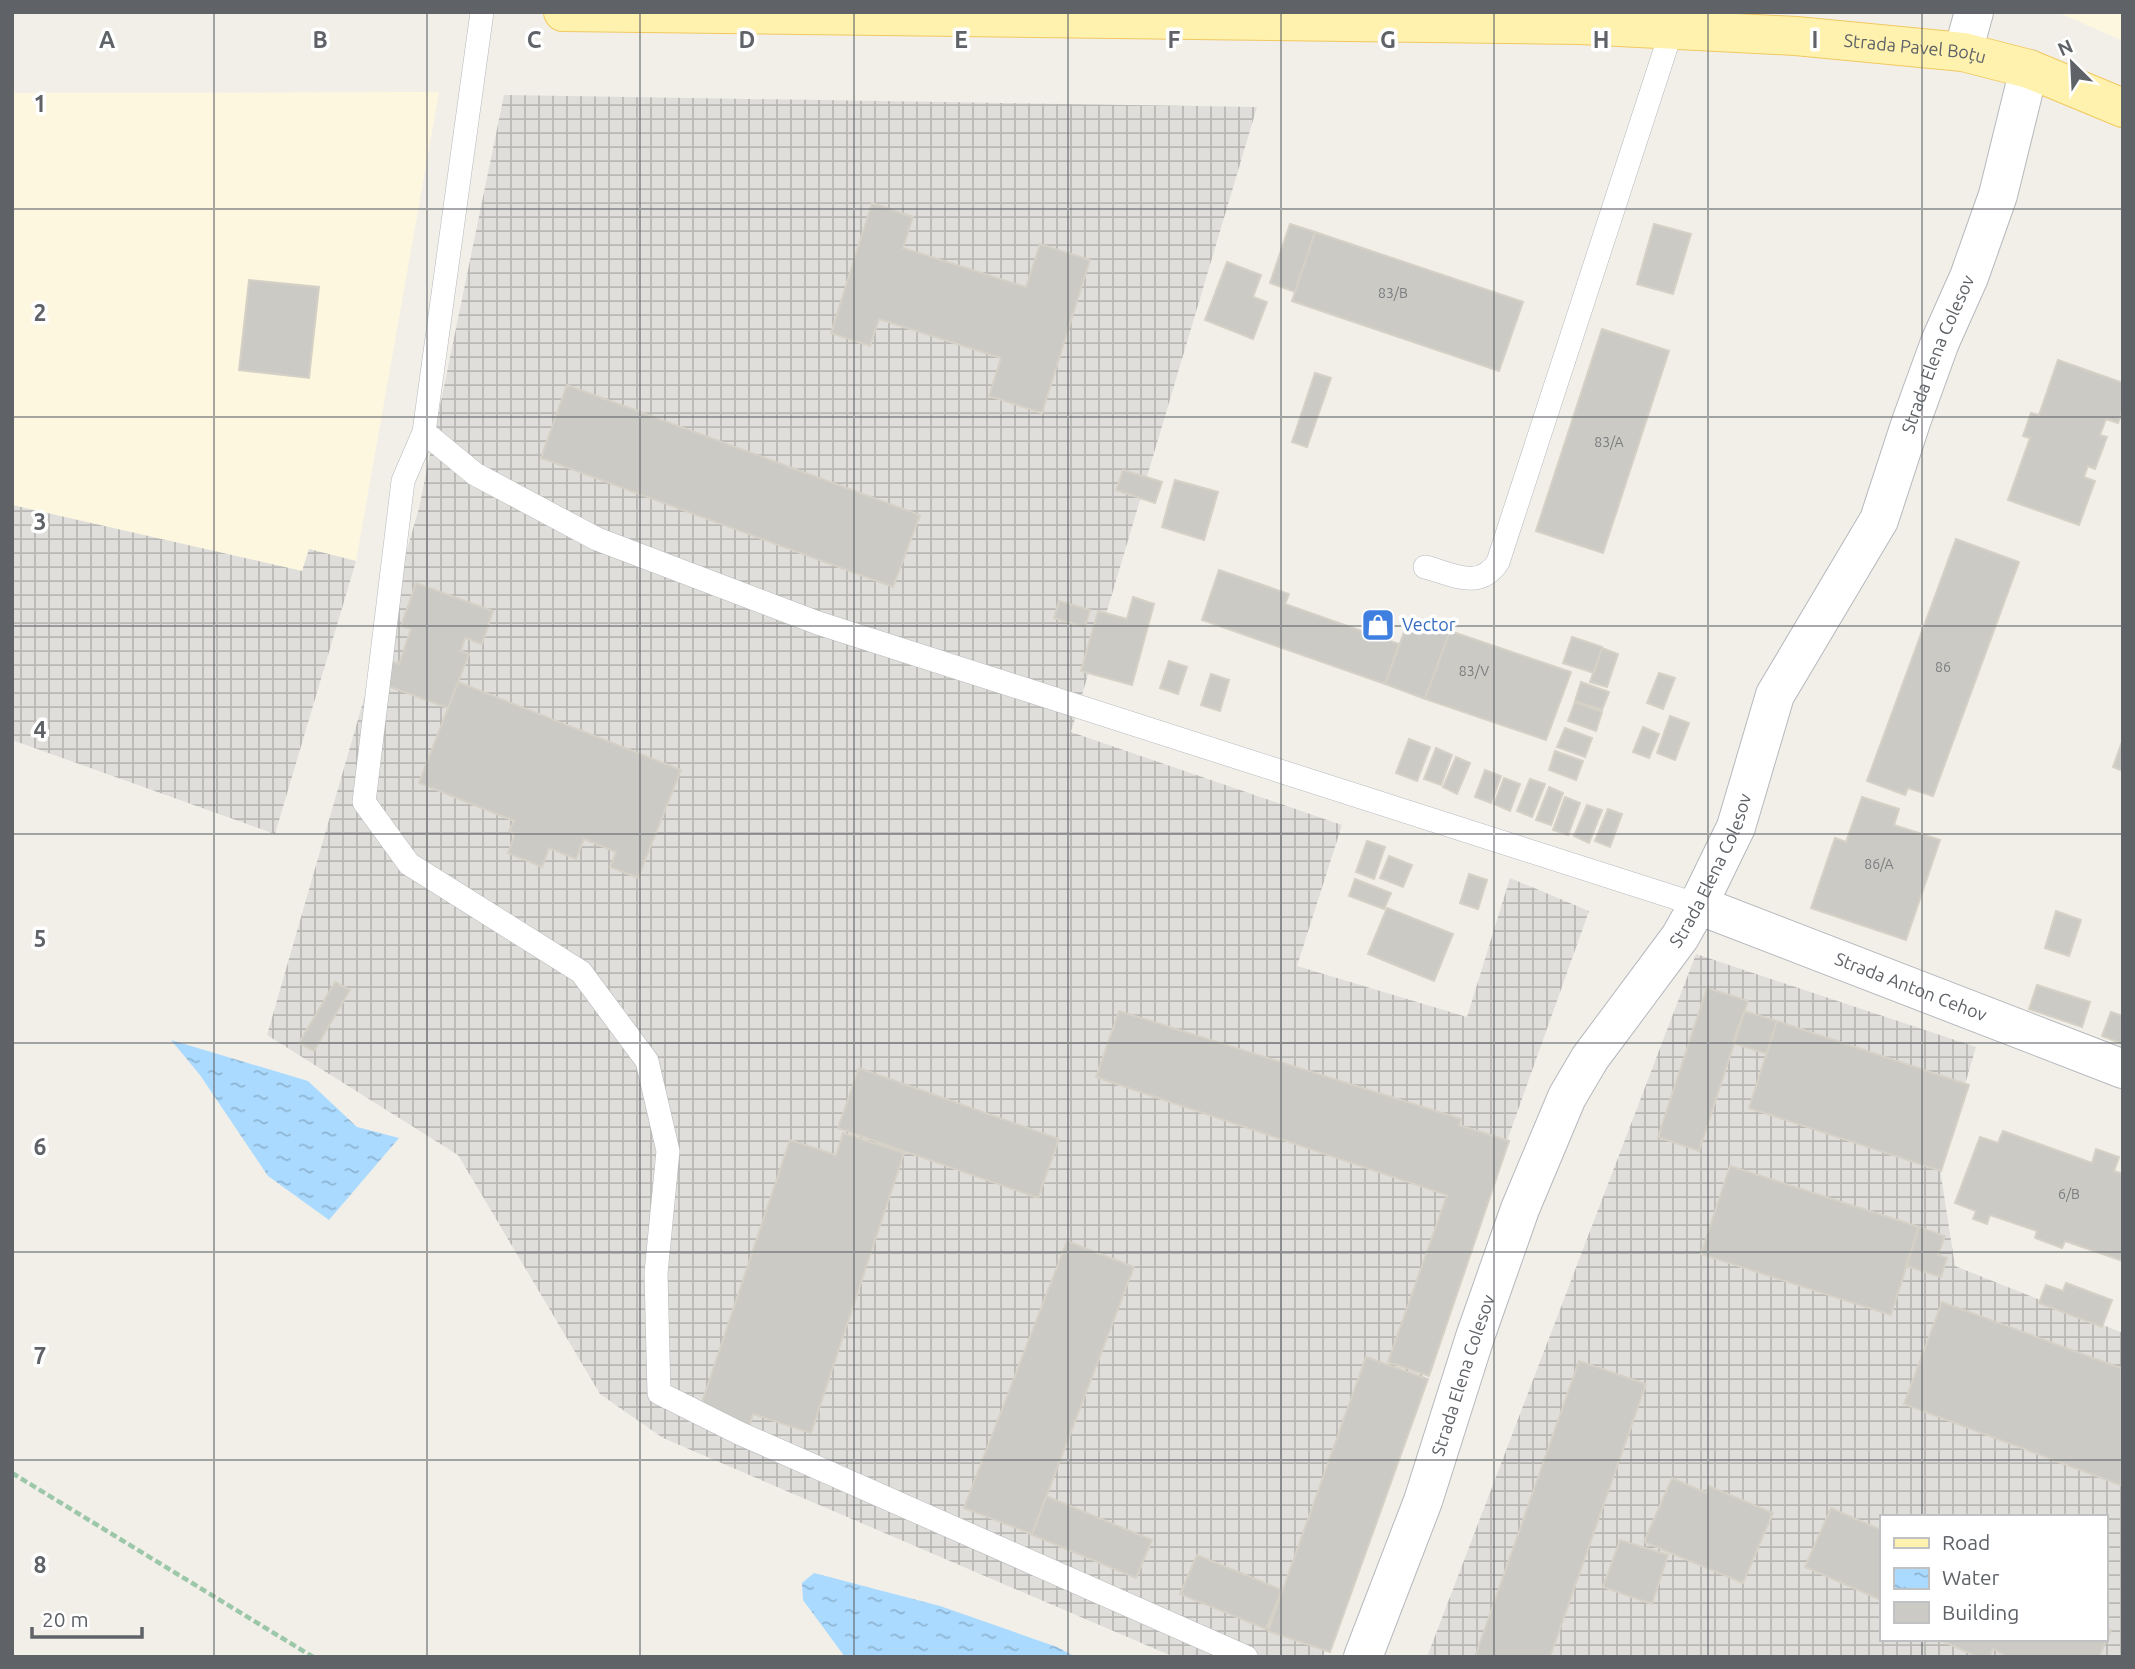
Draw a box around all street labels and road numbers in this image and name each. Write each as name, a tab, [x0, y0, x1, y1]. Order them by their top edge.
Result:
street label: Strada Pavel Boțu	[1843, 30, 1988, 67]
street label: Strada Elena Colesov	[1897, 272, 1978, 436]
street label: Strada Elena Colesov	[1665, 791, 1754, 951]
street label: Strada Anton Cehov	[1832, 948, 1990, 1025]
street label: Strada Elena Colesov	[1427, 1292, 1498, 1458]

